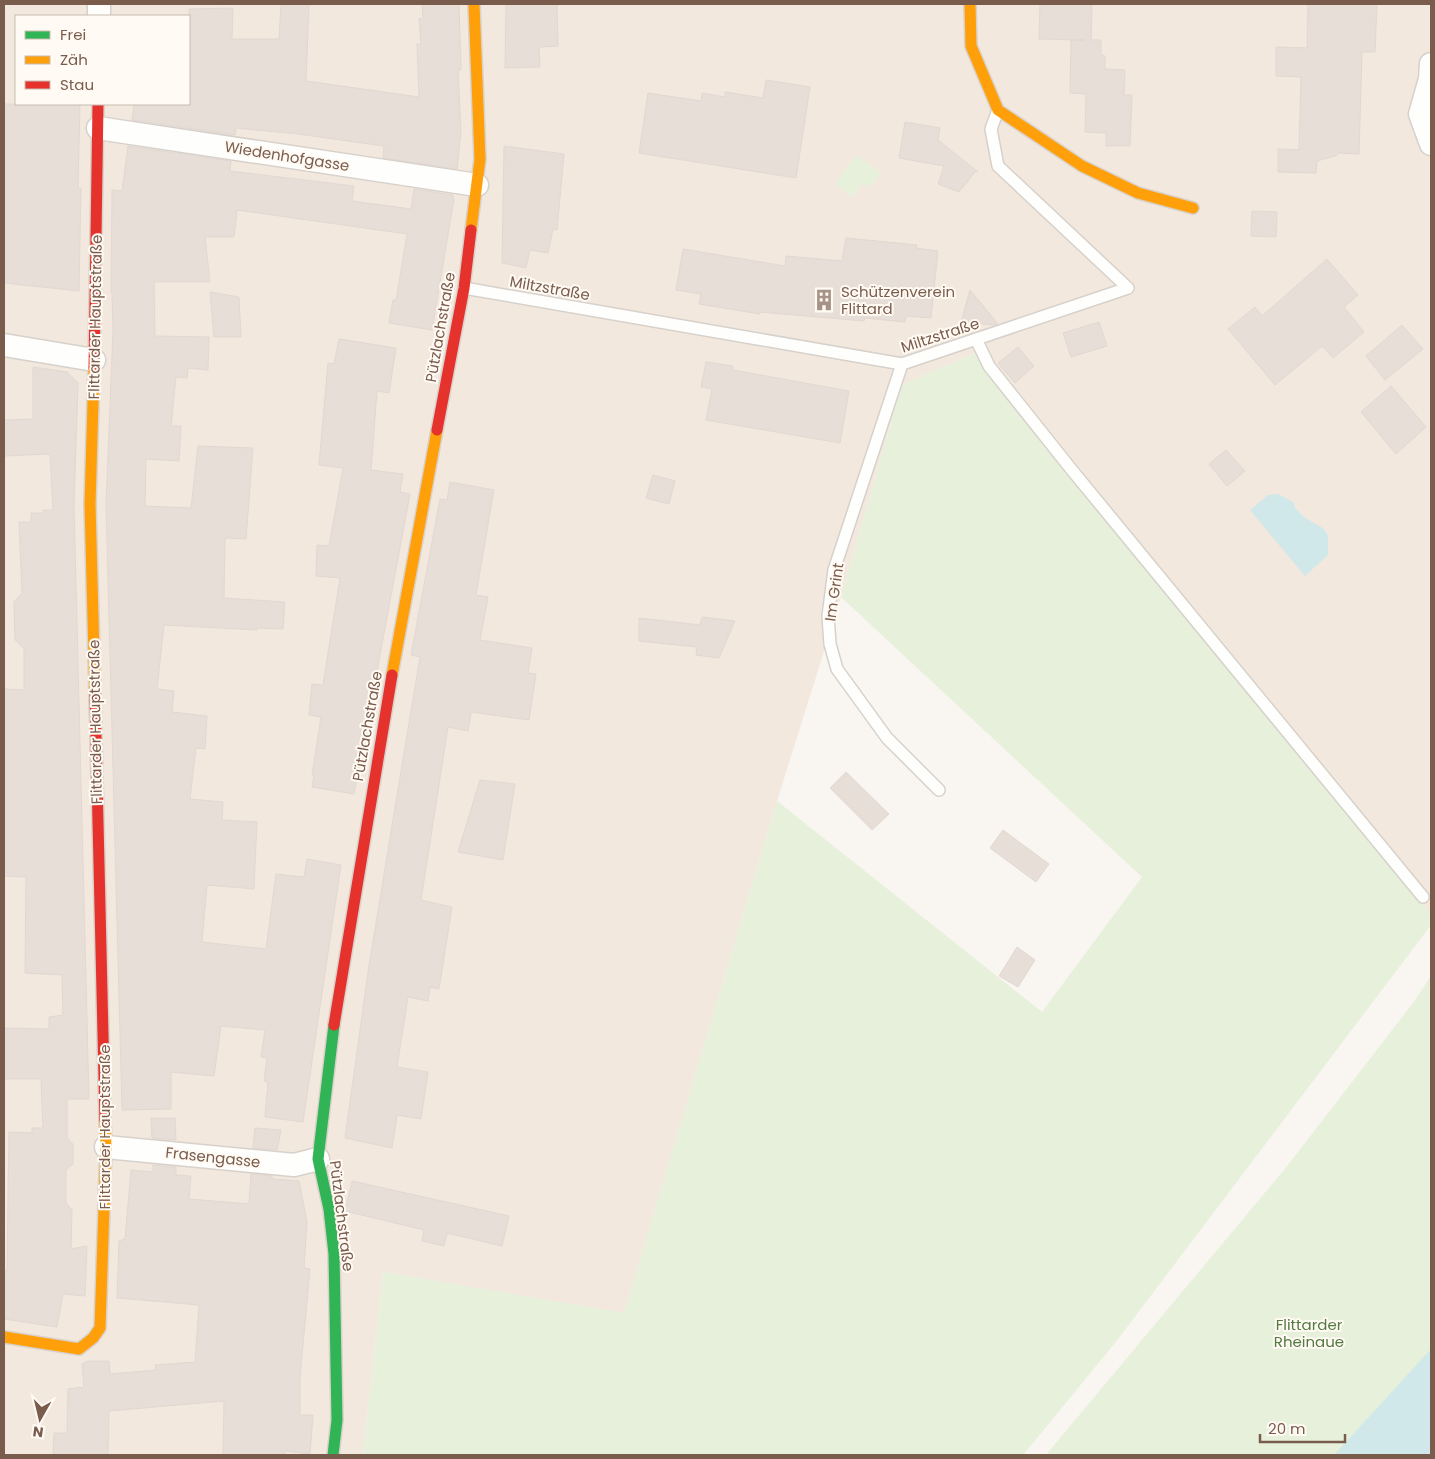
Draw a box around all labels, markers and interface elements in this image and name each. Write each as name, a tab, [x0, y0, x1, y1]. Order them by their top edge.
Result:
legend	[15, 15, 190, 105]
text: Frei	[60, 24, 86, 45]
text: Zäh	[60, 49, 88, 70]
text: Stau	[60, 74, 94, 95]
street label: Wiedenhofgasse	[223, 136, 351, 176]
street label: Flittarder Hauptstraße	[83, 234, 107, 400]
street label: Pützlachstraße	[420, 270, 460, 384]
street label: Miltzstraße	[508, 271, 592, 305]
place label: Schützenverein Flittard	[841, 281, 955, 319]
building icon: Schützenverein Flittard	[811, 287, 837, 313]
street label: Miltzstraße	[898, 312, 982, 358]
street label: Im Grint	[819, 561, 849, 623]
street label: Flittarder Hauptstraße	[83, 639, 107, 805]
street label: Pützlachstraße	[347, 669, 387, 783]
street label: Flittarder Hauptstraße	[94, 1045, 115, 1209]
street label: Frasengasse	[165, 1142, 261, 1172]
street label: Pützlachstraße	[325, 1159, 359, 1273]
park label: Flittarder Rheinaue	[1274, 1314, 1344, 1352]
north arrow	[15, 1394, 65, 1444]
scale bar	[1260, 1412, 1345, 1444]
text: 20 m	[1268, 1418, 1306, 1439]
text: N	[32, 1421, 45, 1443]

